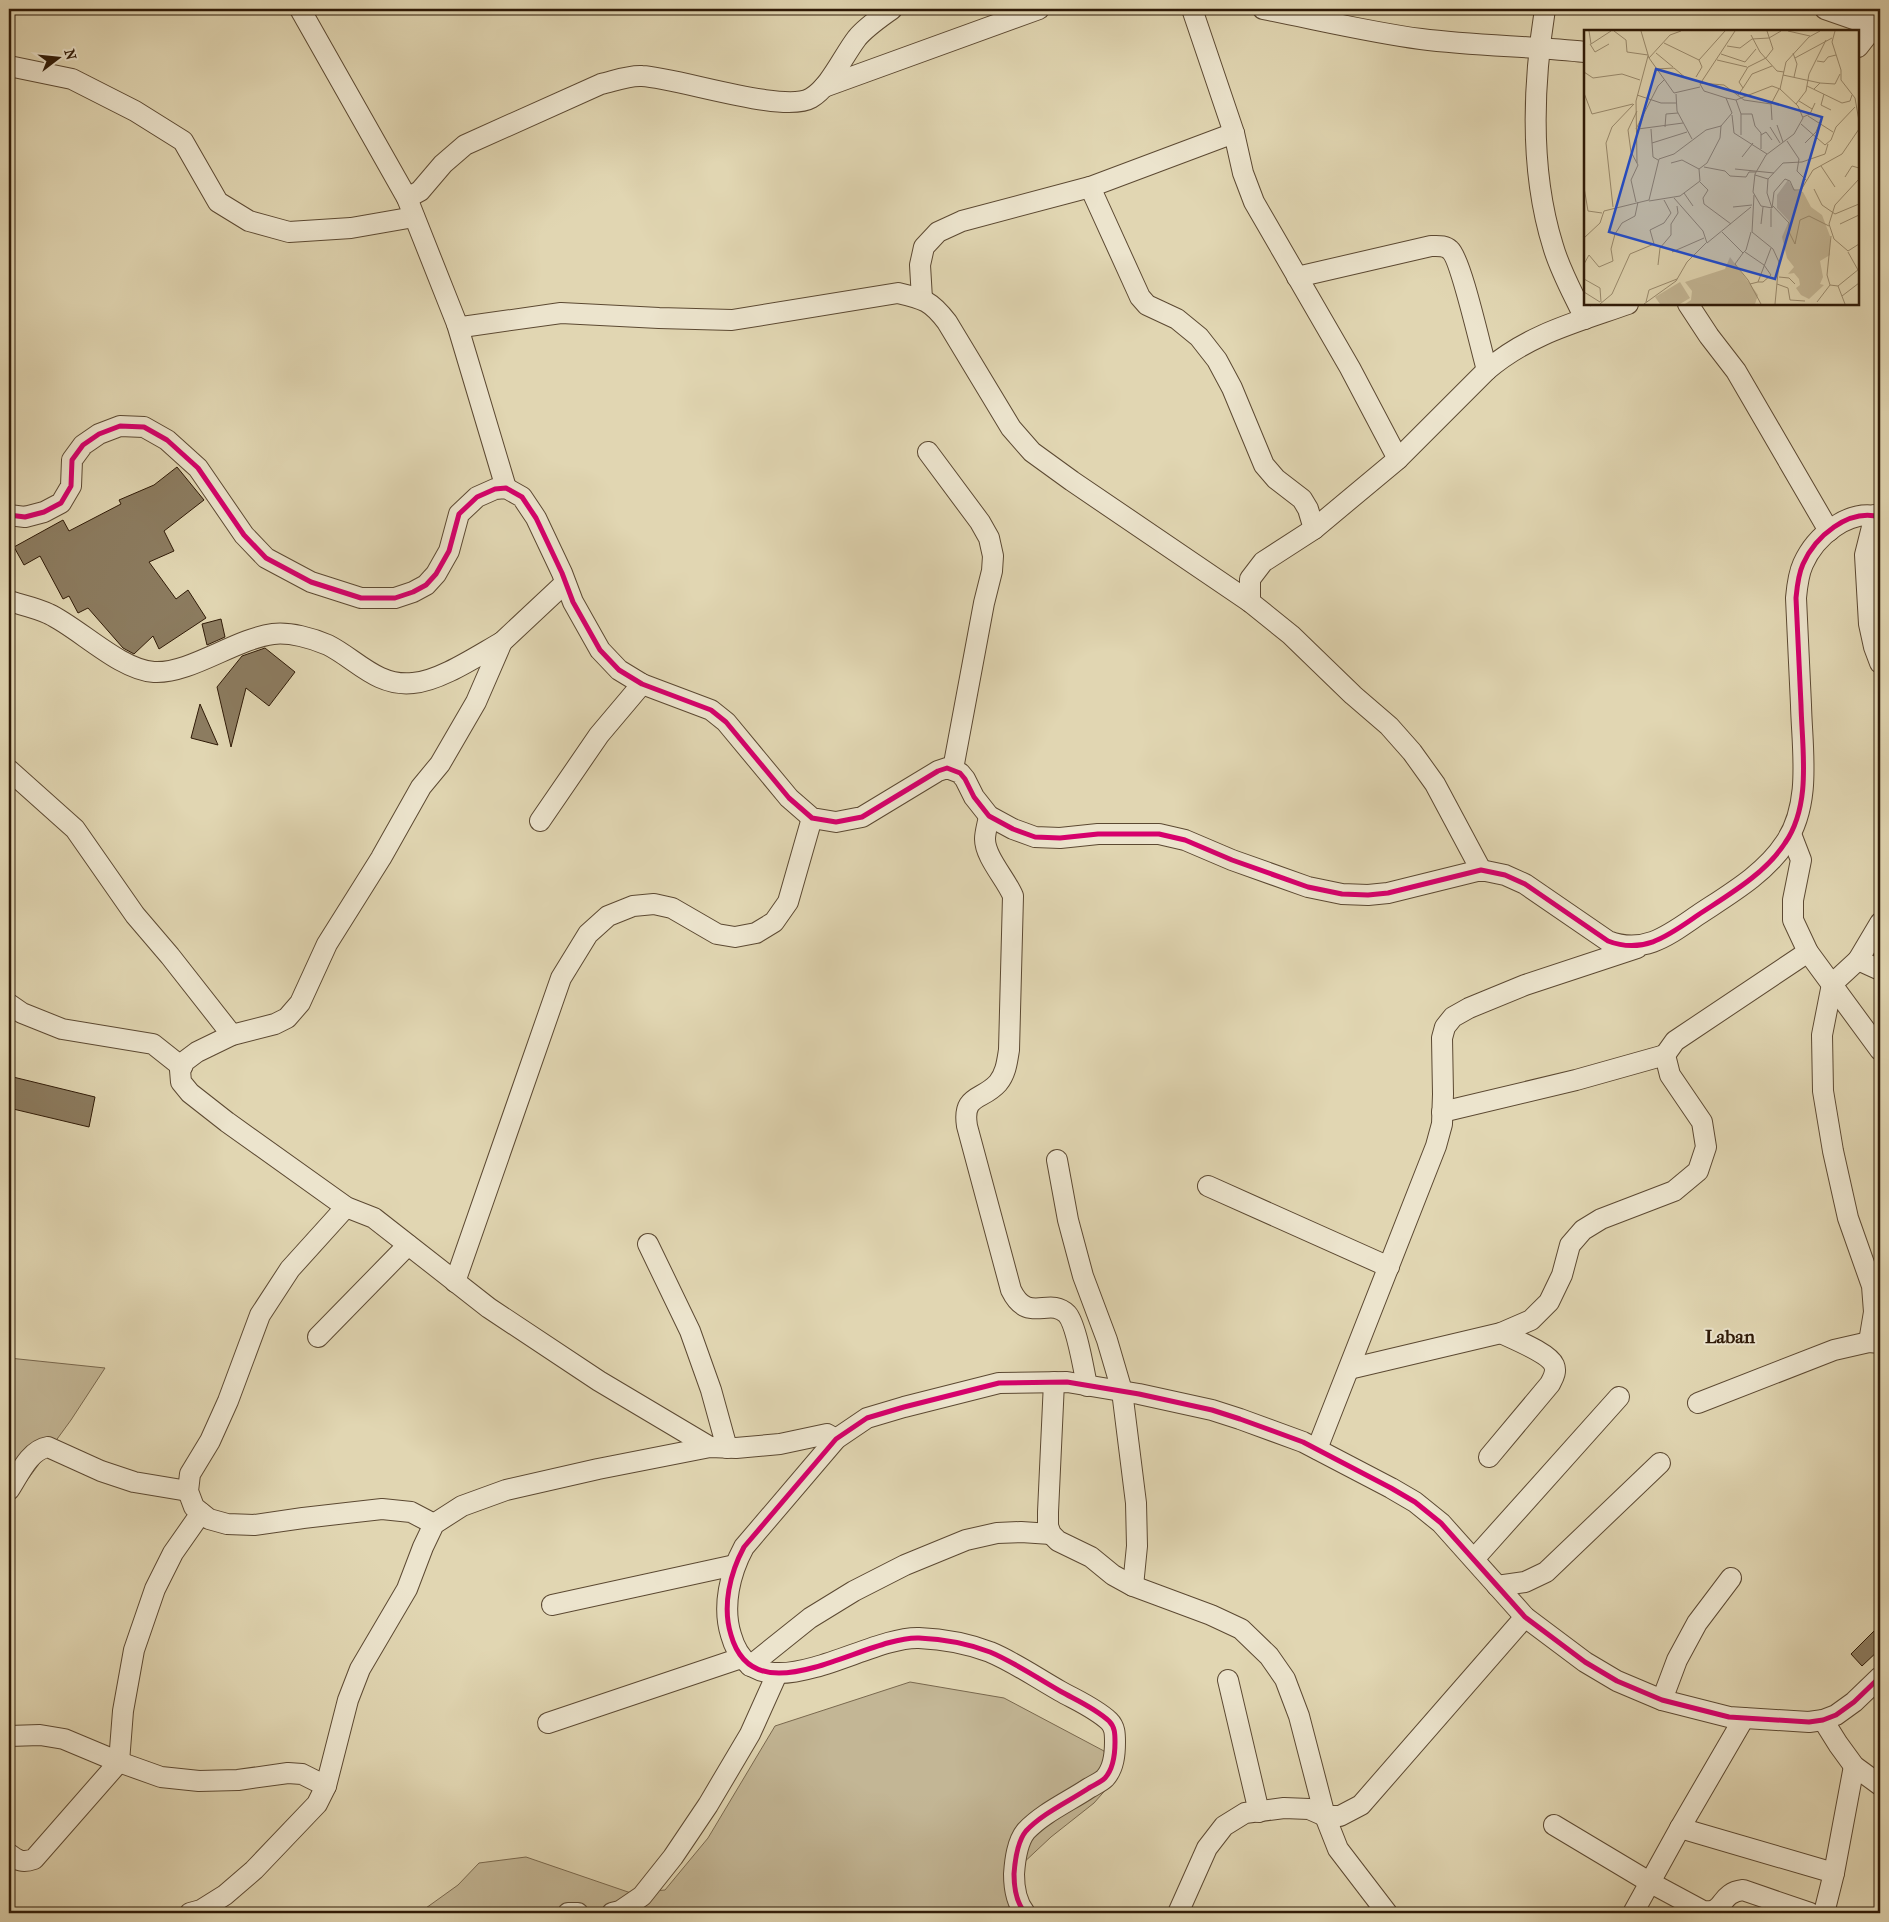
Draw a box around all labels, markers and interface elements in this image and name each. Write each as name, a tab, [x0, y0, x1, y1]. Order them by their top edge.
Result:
inset map	[1584, 30, 1859, 305]
north arrow	[32, 32, 82, 82]
text: N	[60, 47, 80, 62]
district label: Laban	[1705, 1326, 1756, 1348]

